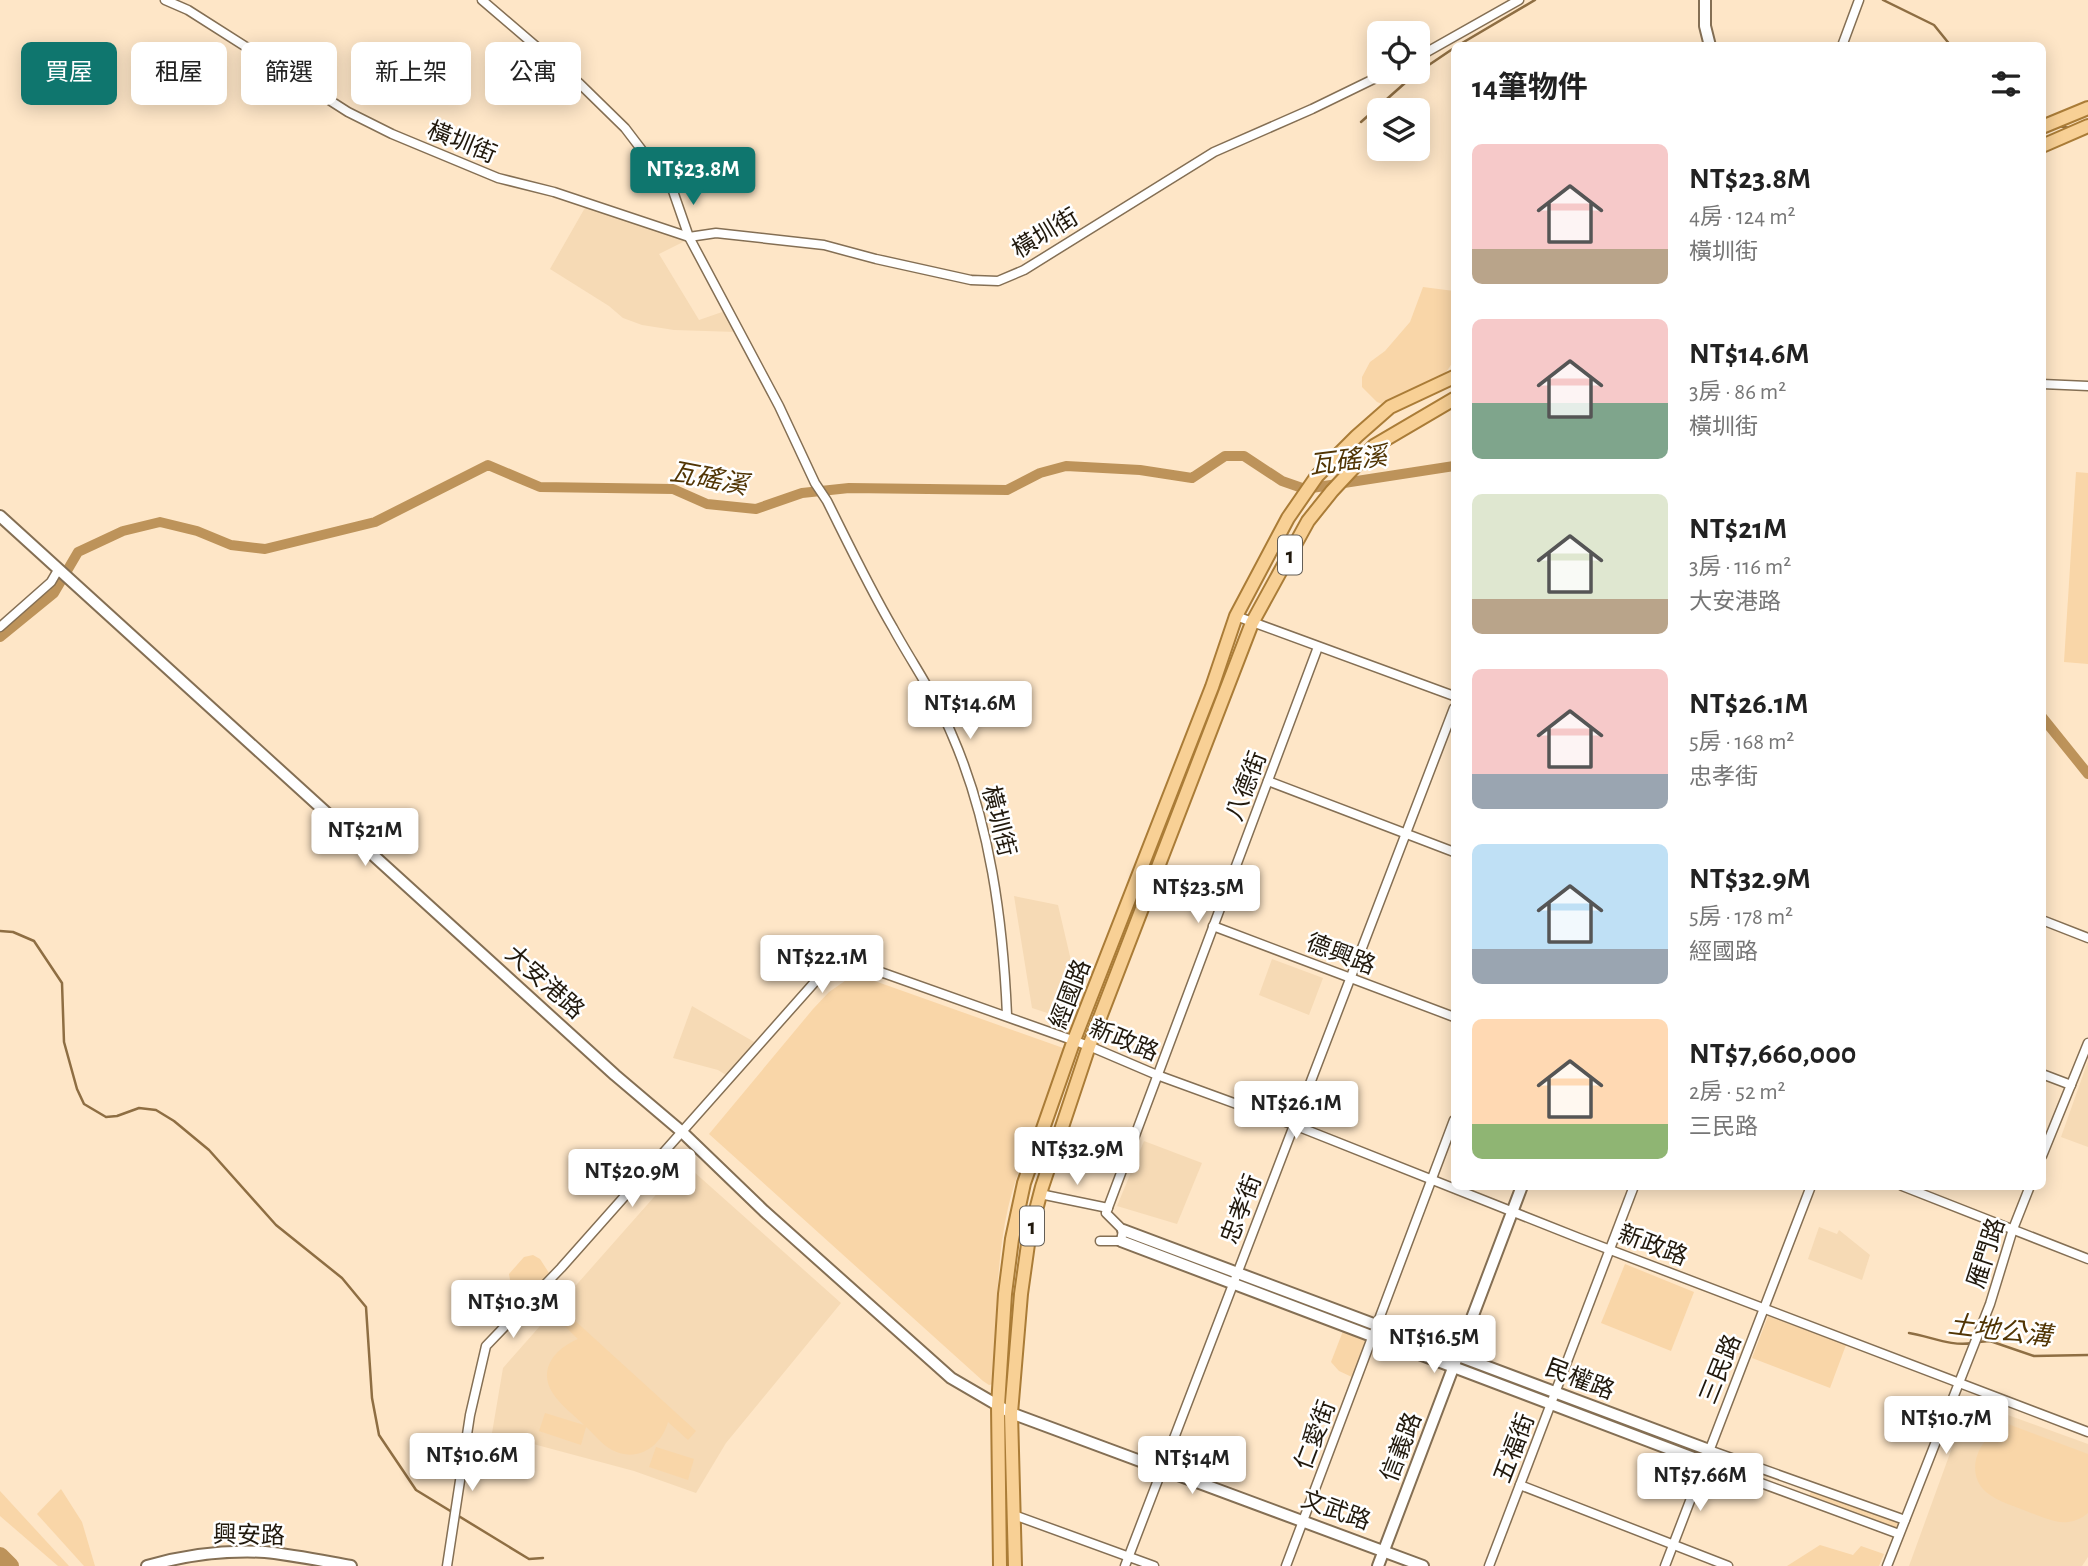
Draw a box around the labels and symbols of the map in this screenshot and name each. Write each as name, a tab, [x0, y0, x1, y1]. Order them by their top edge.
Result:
street label: 橫圳街	[424, 116, 500, 168]
pin: NT$23.8M	[621, 148, 765, 207]
street label: 橫圳街	[1007, 203, 1083, 263]
water label: 瓦磘溪	[1308, 442, 1392, 479]
water label: 瓦磘溪	[668, 458, 754, 500]
road number: 1	[1278, 536, 1302, 575]
pin: NT$14.6M	[898, 682, 1042, 741]
street label: 八德街	[1221, 748, 1271, 824]
street label: 橫圳街	[978, 783, 1020, 859]
pin: NT$21M	[308, 808, 422, 868]
pin: NT$23.5M	[1126, 866, 1270, 925]
street label: 德興路	[1303, 929, 1379, 979]
pin: NT$22.1M	[750, 936, 894, 995]
street label: 大安港路	[501, 940, 589, 1024]
street label: 經國路	[1045, 956, 1095, 1032]
street label: 新政路	[1086, 1014, 1162, 1066]
pin: NT$26.1M	[1224, 1082, 1368, 1141]
pin: NT$32.9M	[1005, 1128, 1149, 1187]
pin: NT$20.9M	[560, 1150, 704, 1209]
street label: 忠孝街	[1216, 1171, 1266, 1247]
road number: 1	[1020, 1206, 1044, 1246]
street label: 雁門路	[1963, 1215, 2009, 1291]
street label: 新政路	[1615, 1220, 1691, 1270]
pin: NT$10.3M	[441, 1280, 585, 1340]
water label: 土地公溝	[1947, 1311, 2057, 1351]
pin: NT$16.5M	[1362, 1316, 1506, 1375]
street label: 三民路	[1694, 1331, 1746, 1407]
street label: 民權路	[1542, 1354, 1618, 1404]
pin: NT$10.7M	[1874, 1396, 2018, 1456]
street label: 仁愛街	[1290, 1397, 1340, 1473]
street label: 信義路	[1376, 1409, 1426, 1485]
street label: 五福街	[1489, 1410, 1539, 1486]
pin: NT$10.6M	[400, 1434, 544, 1493]
pin: NT$14M	[1135, 1436, 1249, 1496]
pin: NT$7.66M	[1628, 1454, 1772, 1513]
street label: 文武路	[1298, 1485, 1374, 1535]
street label: 興安路	[213, 1521, 285, 1549]

